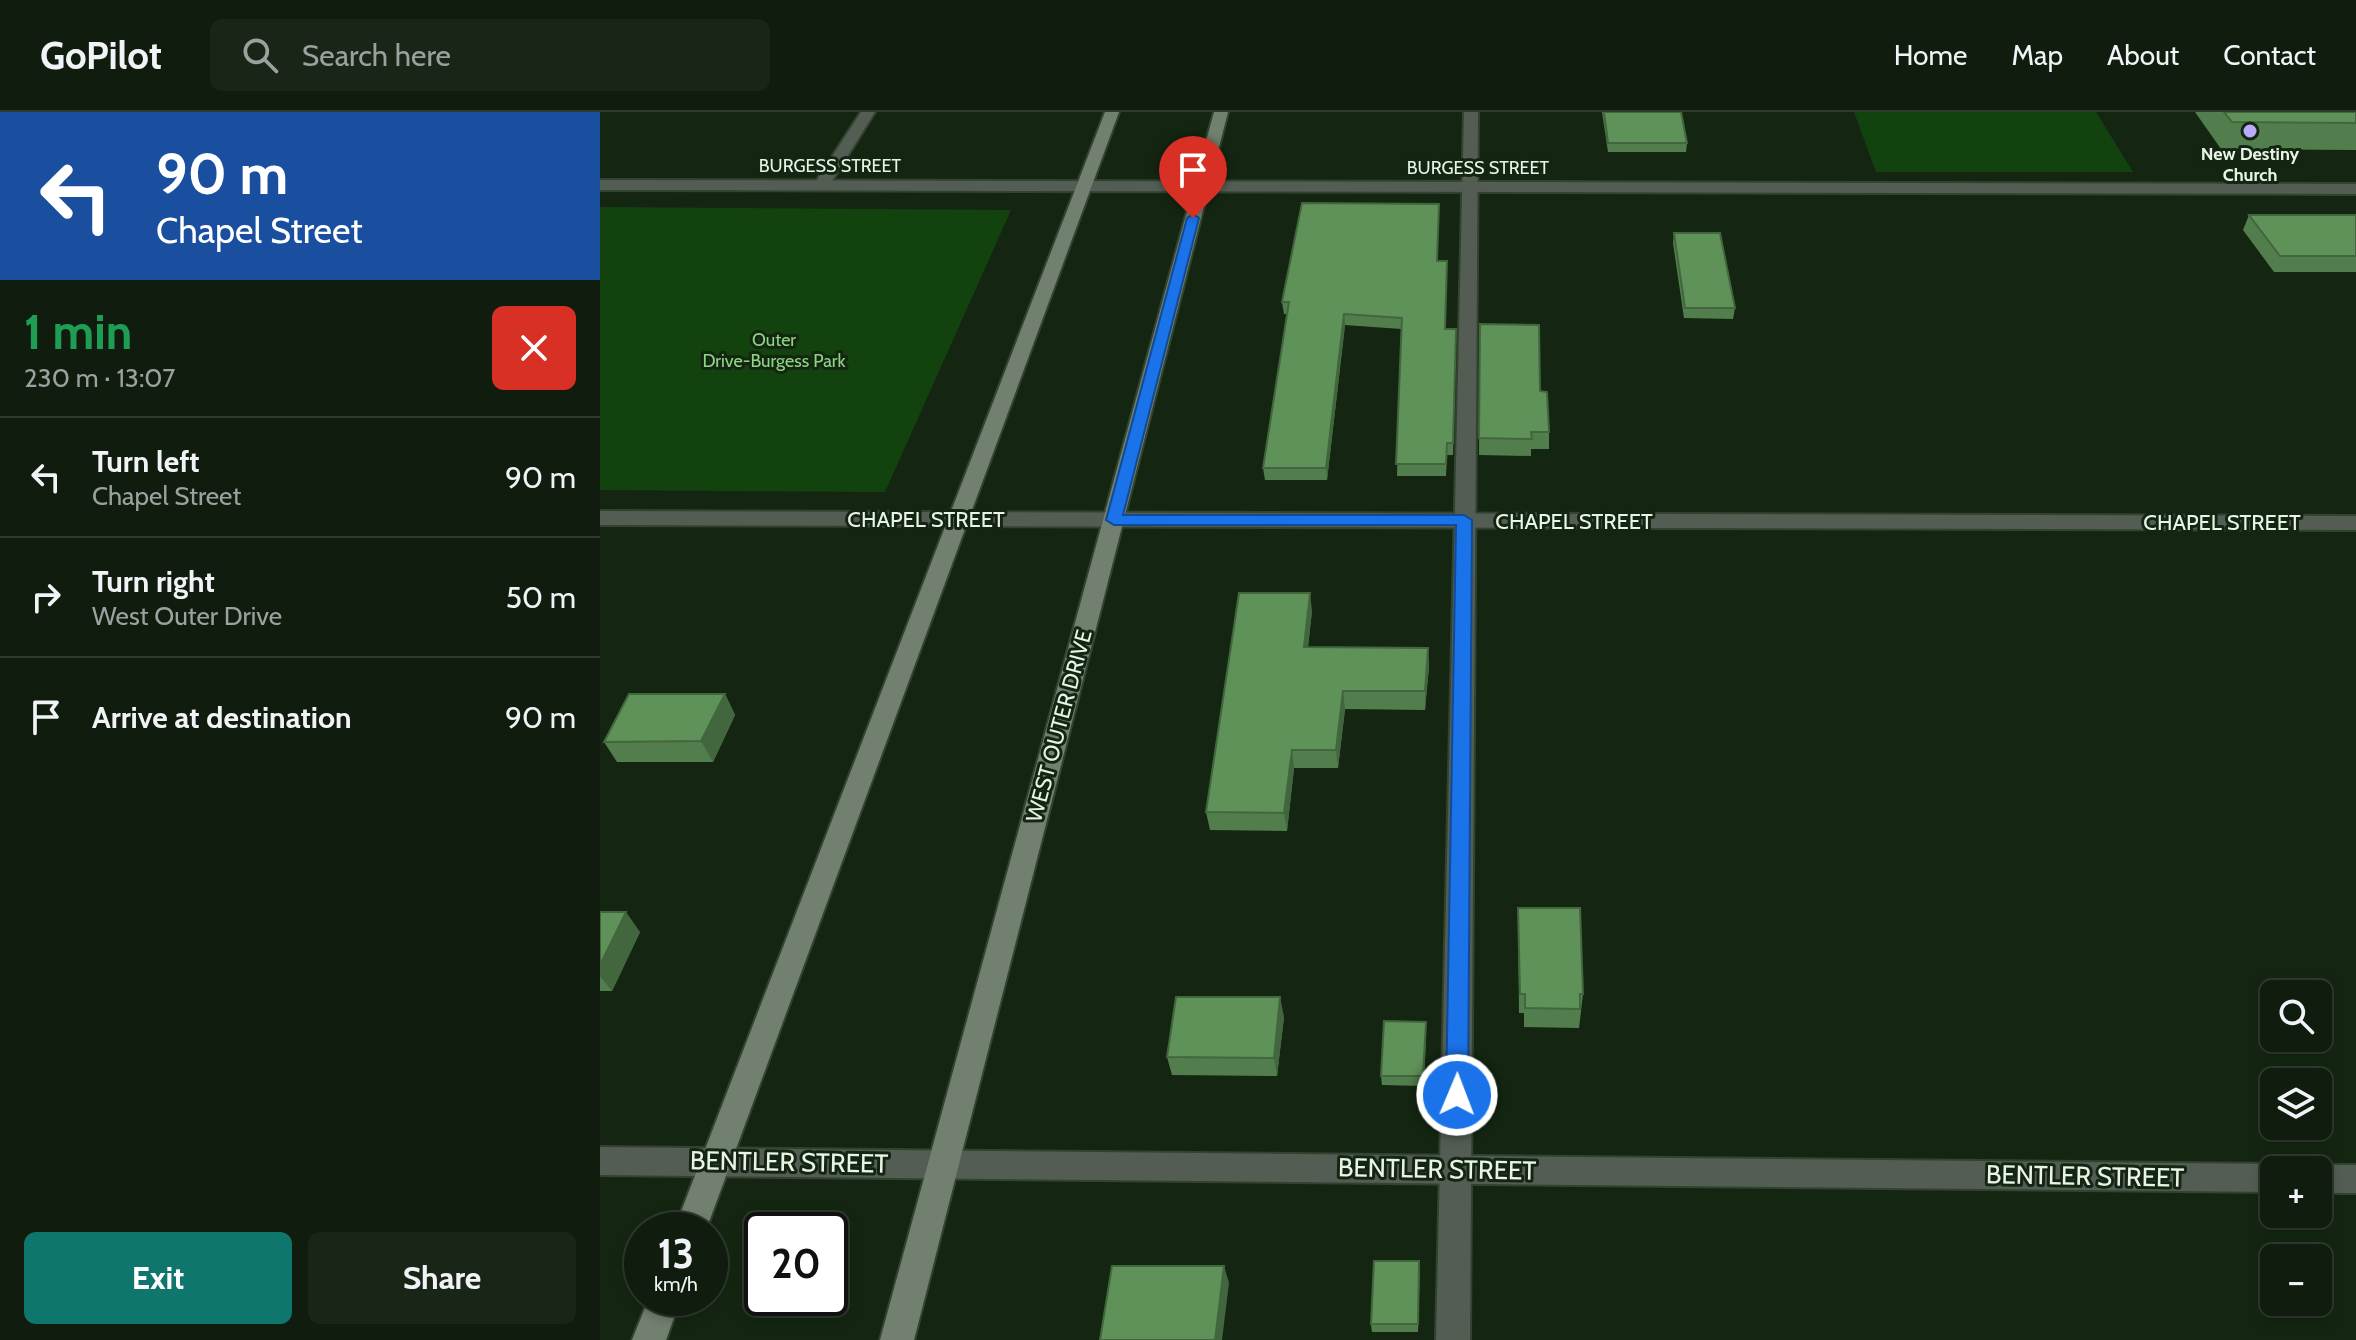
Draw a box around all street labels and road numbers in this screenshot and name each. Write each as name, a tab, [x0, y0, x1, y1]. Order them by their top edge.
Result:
street label: BURGESS STREET	[759, 155, 902, 177]
street label: BURGESS STREET	[1407, 157, 1550, 179]
street label: CHAPEL STREET	[847, 506, 1005, 533]
street label: CHAPEL STREET	[1495, 508, 1653, 535]
street label: CHAPEL STREET	[2143, 509, 2301, 536]
street label: WEST OUTER DRIVE	[1020, 627, 1098, 825]
street label: BENTLER STREET	[690, 1144, 889, 1180]
street label: BENTLER STREET	[1338, 1151, 1537, 1187]
street label: BENTLER STREET	[1986, 1158, 2185, 1194]

